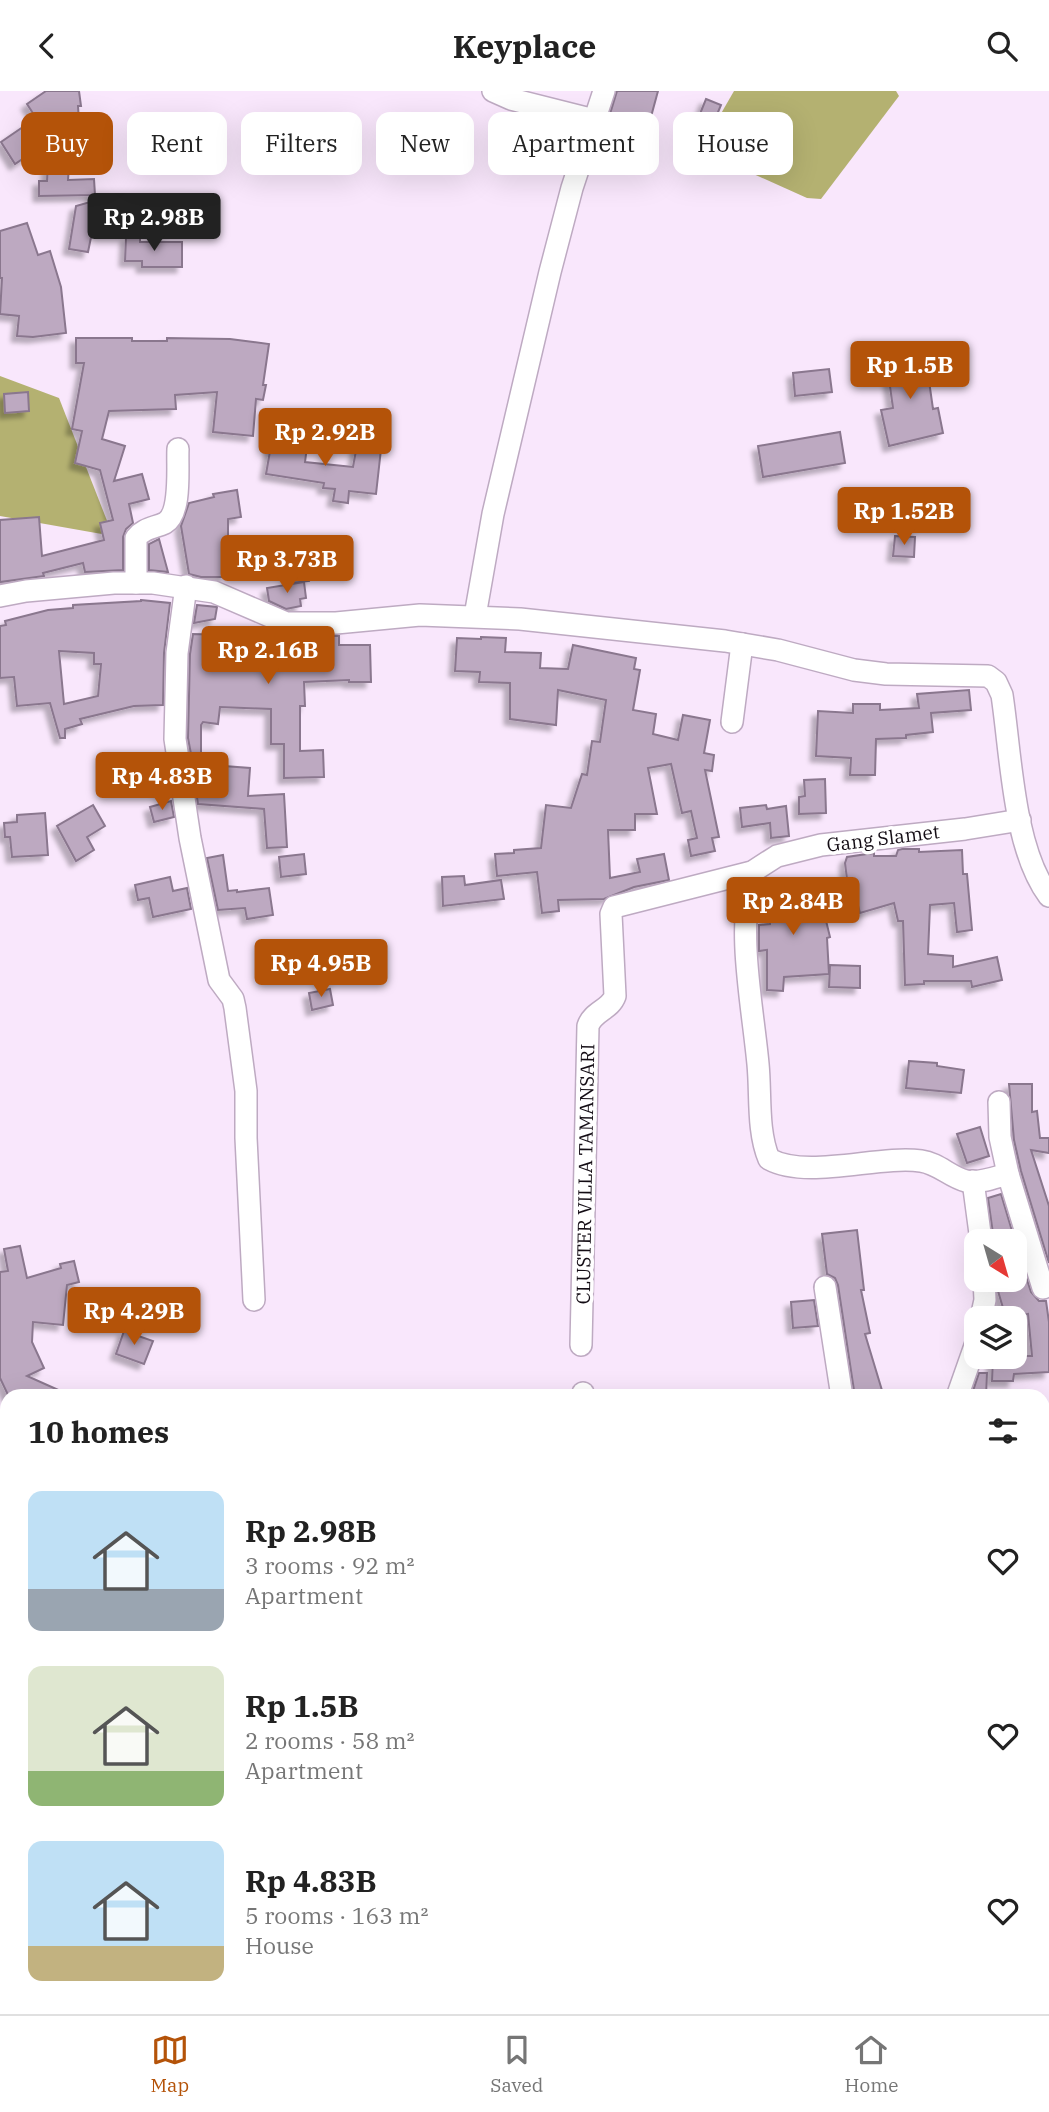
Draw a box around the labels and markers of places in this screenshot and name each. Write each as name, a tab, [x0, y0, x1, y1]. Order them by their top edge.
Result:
pin: Rp 2.98B	[82, 193, 226, 253]
pin: Rp 1.5B	[845, 341, 975, 401]
pin: Rp 2.92B	[253, 409, 397, 468]
pin: Rp 1.52B	[832, 487, 976, 547]
pin: Rp 3.73B	[215, 535, 359, 595]
pin: Rp 2.16B	[196, 627, 340, 686]
pin: Rp 4.83B	[90, 753, 234, 812]
pin: Rp 2.84B	[721, 877, 865, 937]
pin: Rp 4.95B	[249, 939, 393, 999]
pin: Rp 4.29B	[62, 1287, 206, 1347]

